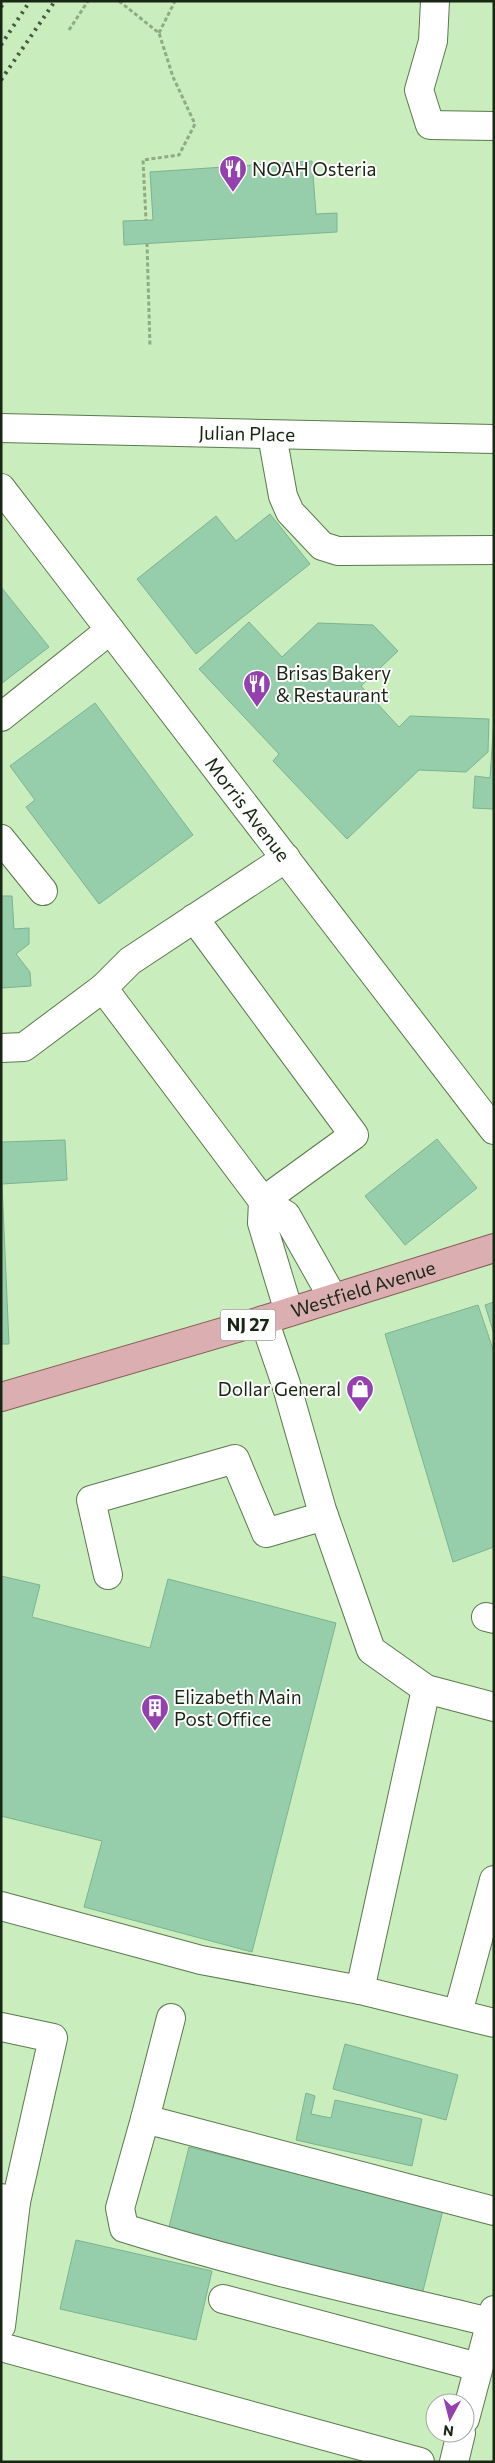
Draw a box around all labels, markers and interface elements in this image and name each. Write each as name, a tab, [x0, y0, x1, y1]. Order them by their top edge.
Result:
restaurant icon: NOAH Osteria	[218, 154, 248, 193]
place label: NOAH Osteria	[252, 157, 376, 180]
street label: Julian Place	[198, 420, 295, 446]
place label: Brisas Bakery & Restaurant	[276, 661, 391, 706]
restaurant icon: Brisas Bakery & Restaurant	[242, 669, 272, 708]
street label: Morris Avenue	[201, 752, 295, 866]
street label: Westfield Avenue	[288, 1255, 438, 1322]
road number: NJ 27	[220, 1310, 276, 1340]
shop icon: Dollar General	[345, 1374, 375, 1413]
place label: Dollar General	[218, 1377, 341, 1400]
place label: Elizabeth Main Post Office	[174, 1685, 302, 1730]
building icon: Elizabeth Main Post Office	[140, 1693, 170, 1732]
north arrow	[425, 2393, 475, 2443]
text: N	[442, 2422, 455, 2440]

